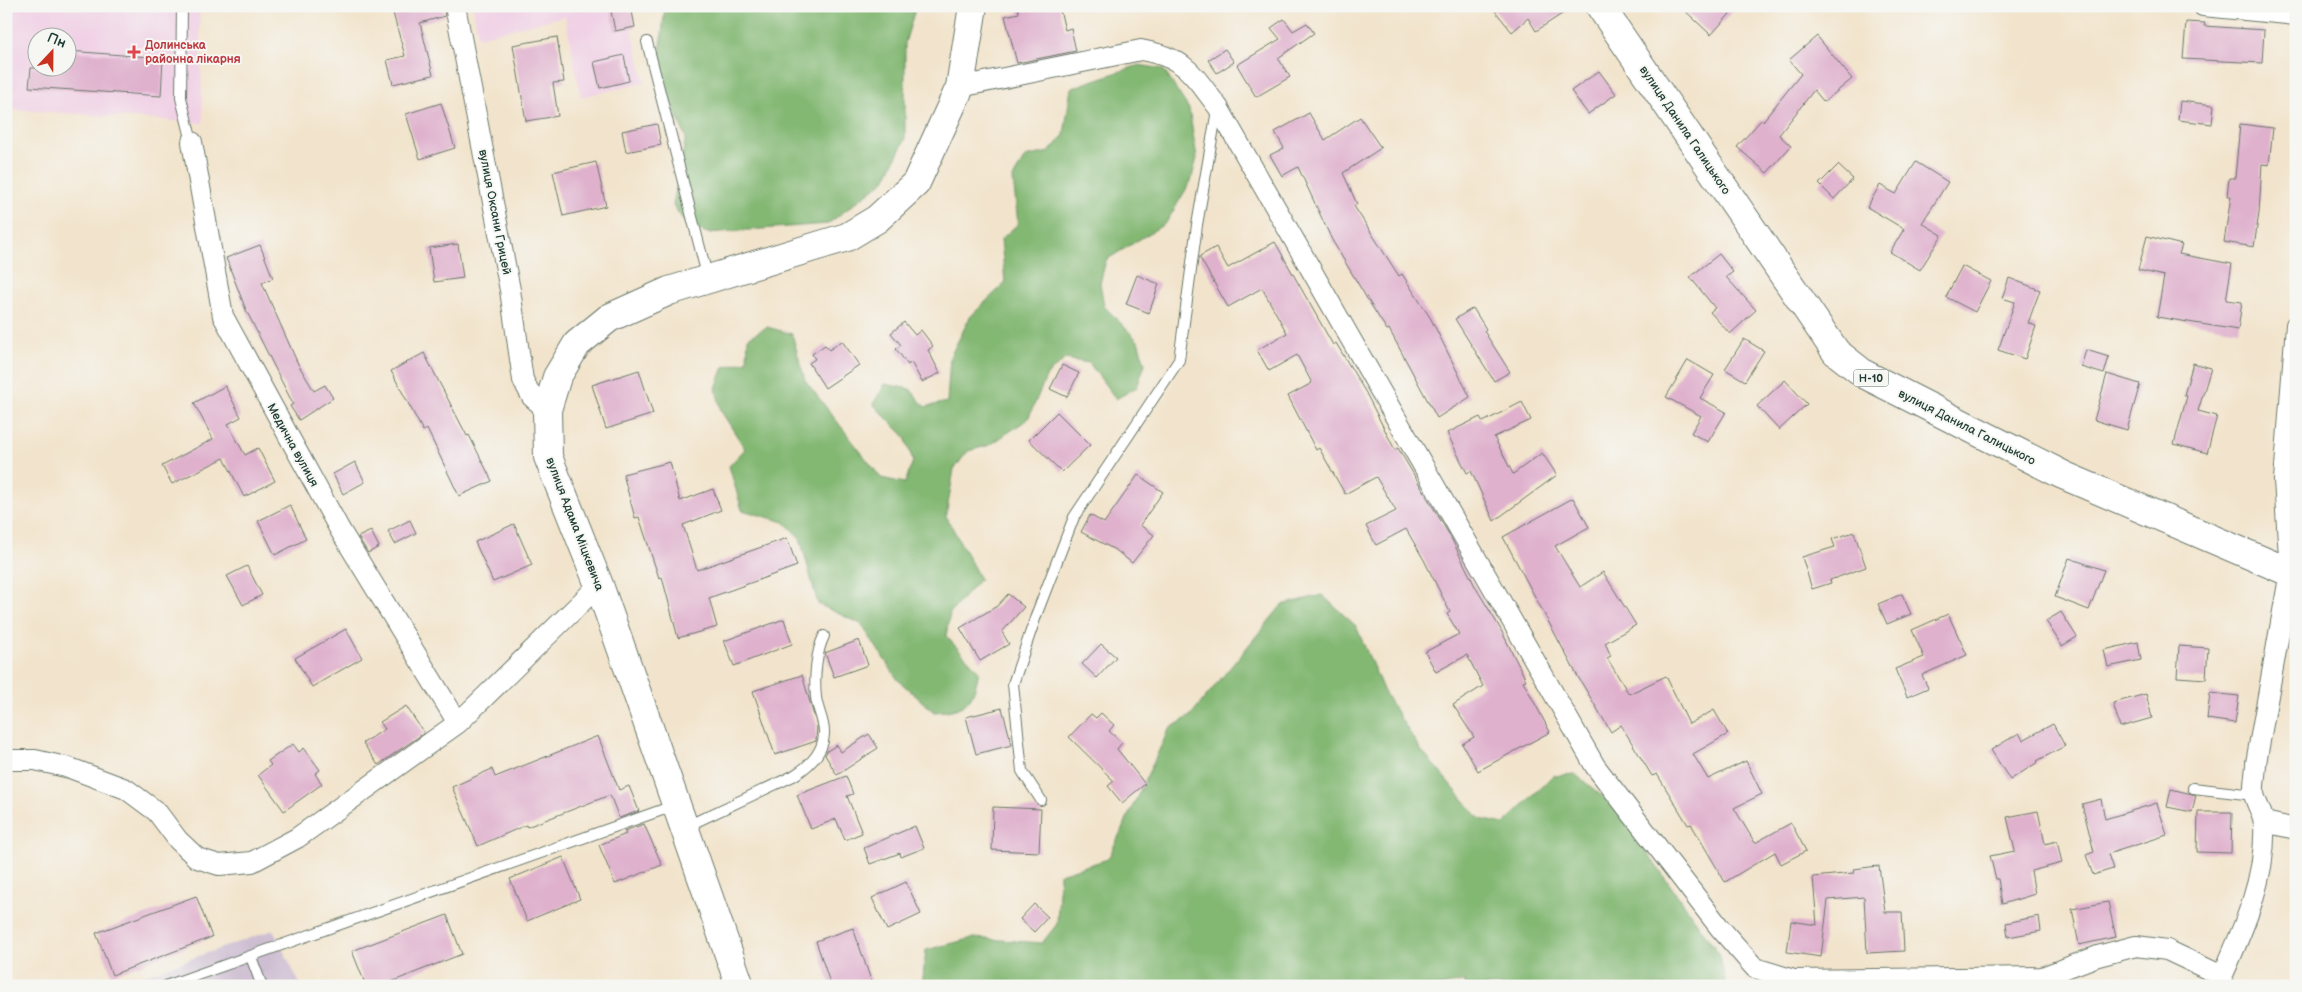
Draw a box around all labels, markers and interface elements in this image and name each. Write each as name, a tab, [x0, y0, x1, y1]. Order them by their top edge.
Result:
north arrow	[28, 28, 78, 78]
text: Пн	[45, 29, 69, 52]
place label: Долинська районна лікарня	[145, 38, 241, 67]
marker: Долинська районна лікарня	[127, 45, 141, 59]
street label: вулиця Данила Галицького	[1636, 63, 1733, 197]
street label: вулиця Оксани Грицей	[475, 148, 514, 276]
road number: Н-10	[1854, 369, 1888, 386]
street label: вулиця Данила Галицького	[1896, 386, 2038, 469]
street label: Медична вулиця	[263, 401, 322, 490]
street label: вулиця Адама Міцкевича	[542, 455, 607, 593]

